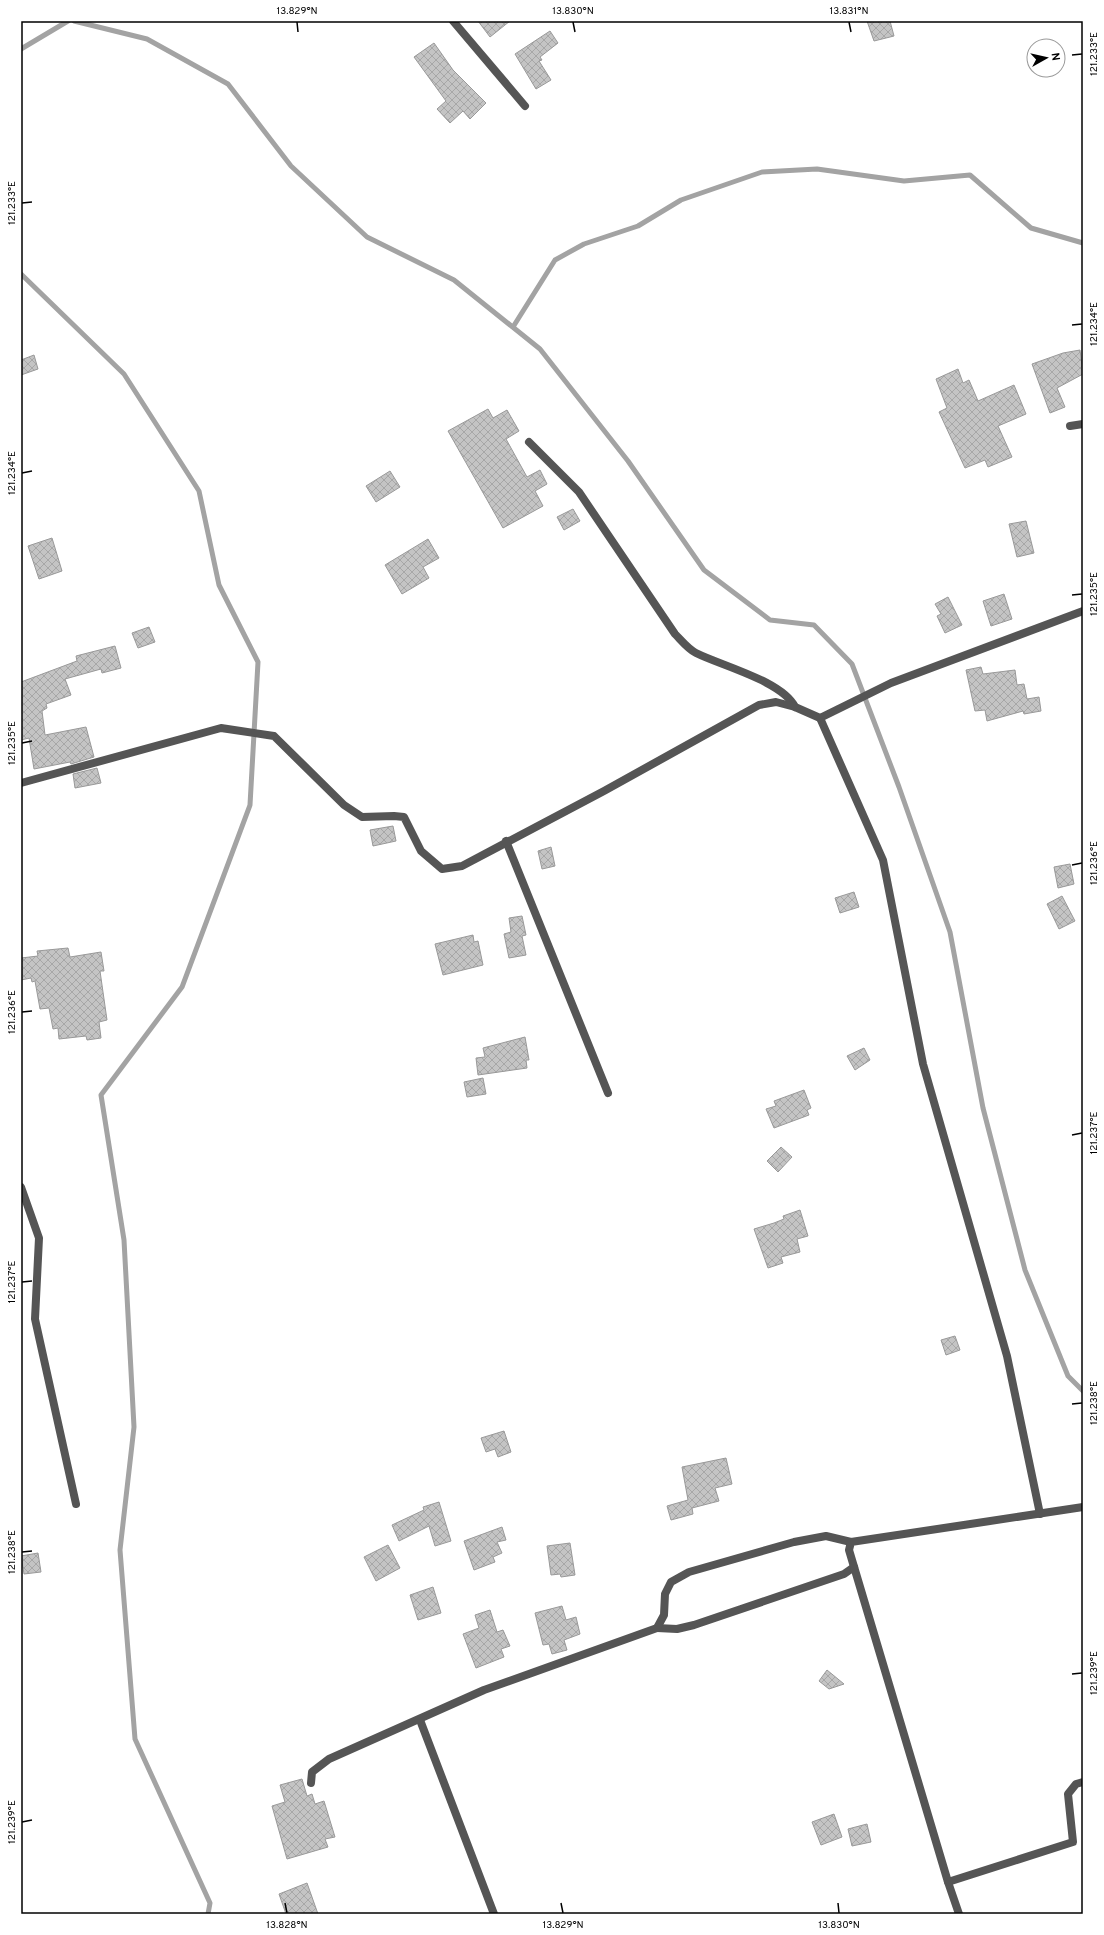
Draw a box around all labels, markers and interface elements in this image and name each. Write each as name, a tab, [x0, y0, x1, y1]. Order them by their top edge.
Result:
text: 13.829°N	[276, 5, 318, 18]
text: 13.830°N	[552, 5, 594, 18]
text: 13.831°N	[830, 5, 868, 18]
text: 121.233°E	[1088, 32, 1101, 76]
north arrow	[1026, 38, 1066, 78]
text: N	[1047, 52, 1062, 62]
text: 121.233°E	[6, 181, 19, 225]
text: 121.234°E	[1088, 302, 1101, 346]
text: 121.234°E	[6, 451, 19, 495]
text: 121.235°E	[1088, 572, 1101, 616]
text: 121.235°E	[6, 721, 19, 765]
text: 121.236°E	[1088, 841, 1101, 885]
text: 121.236°E	[6, 990, 19, 1034]
text: 121.237°E	[1088, 1111, 1101, 1155]
text: 121.237°E	[6, 1260, 19, 1304]
text: 121.238°E	[1088, 1381, 1101, 1425]
text: 121.238°E	[6, 1530, 19, 1574]
text: 121.239°E	[1088, 1651, 1101, 1695]
text: 121.239°E	[6, 1800, 19, 1844]
text: 13.828°N	[266, 1919, 308, 1932]
text: 13.829°N	[542, 1919, 584, 1932]
text: 13.830°N	[818, 1919, 860, 1932]

